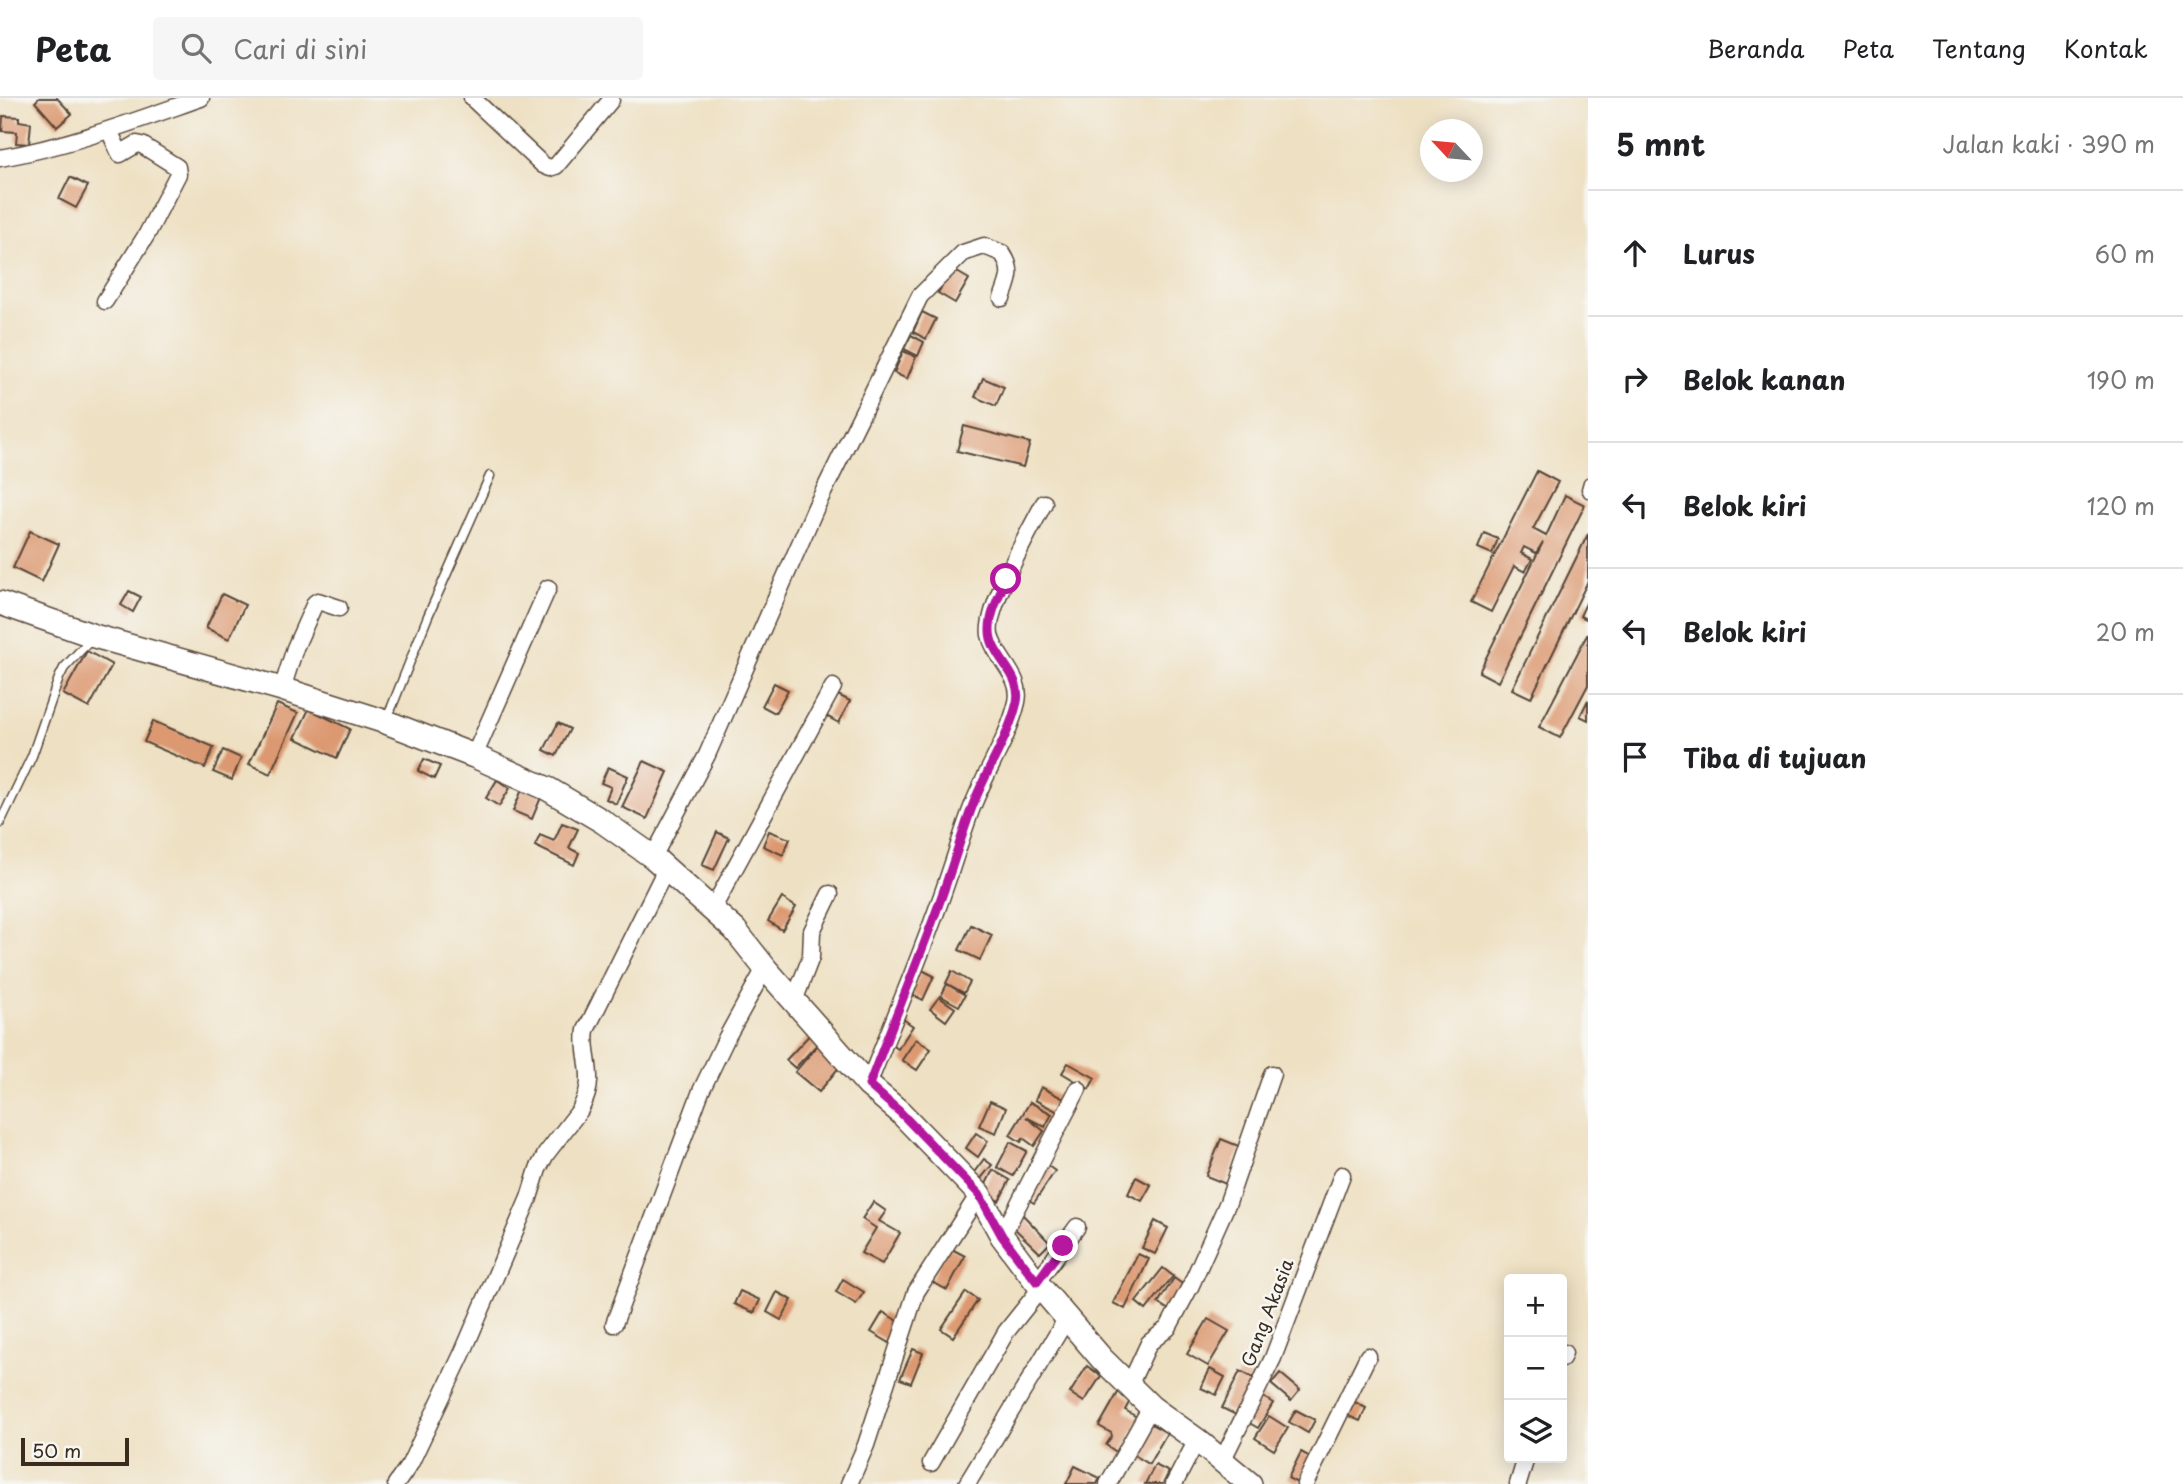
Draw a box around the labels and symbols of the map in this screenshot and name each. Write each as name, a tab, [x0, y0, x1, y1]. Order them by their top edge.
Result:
north arrow	[1420, 119, 1483, 182]
route start	[990, 563, 1021, 594]
route end	[1047, 1230, 1078, 1261]
street label: Gang Akasia	[1234, 1254, 1300, 1370]
scale bar	[21, 1435, 130, 1467]

